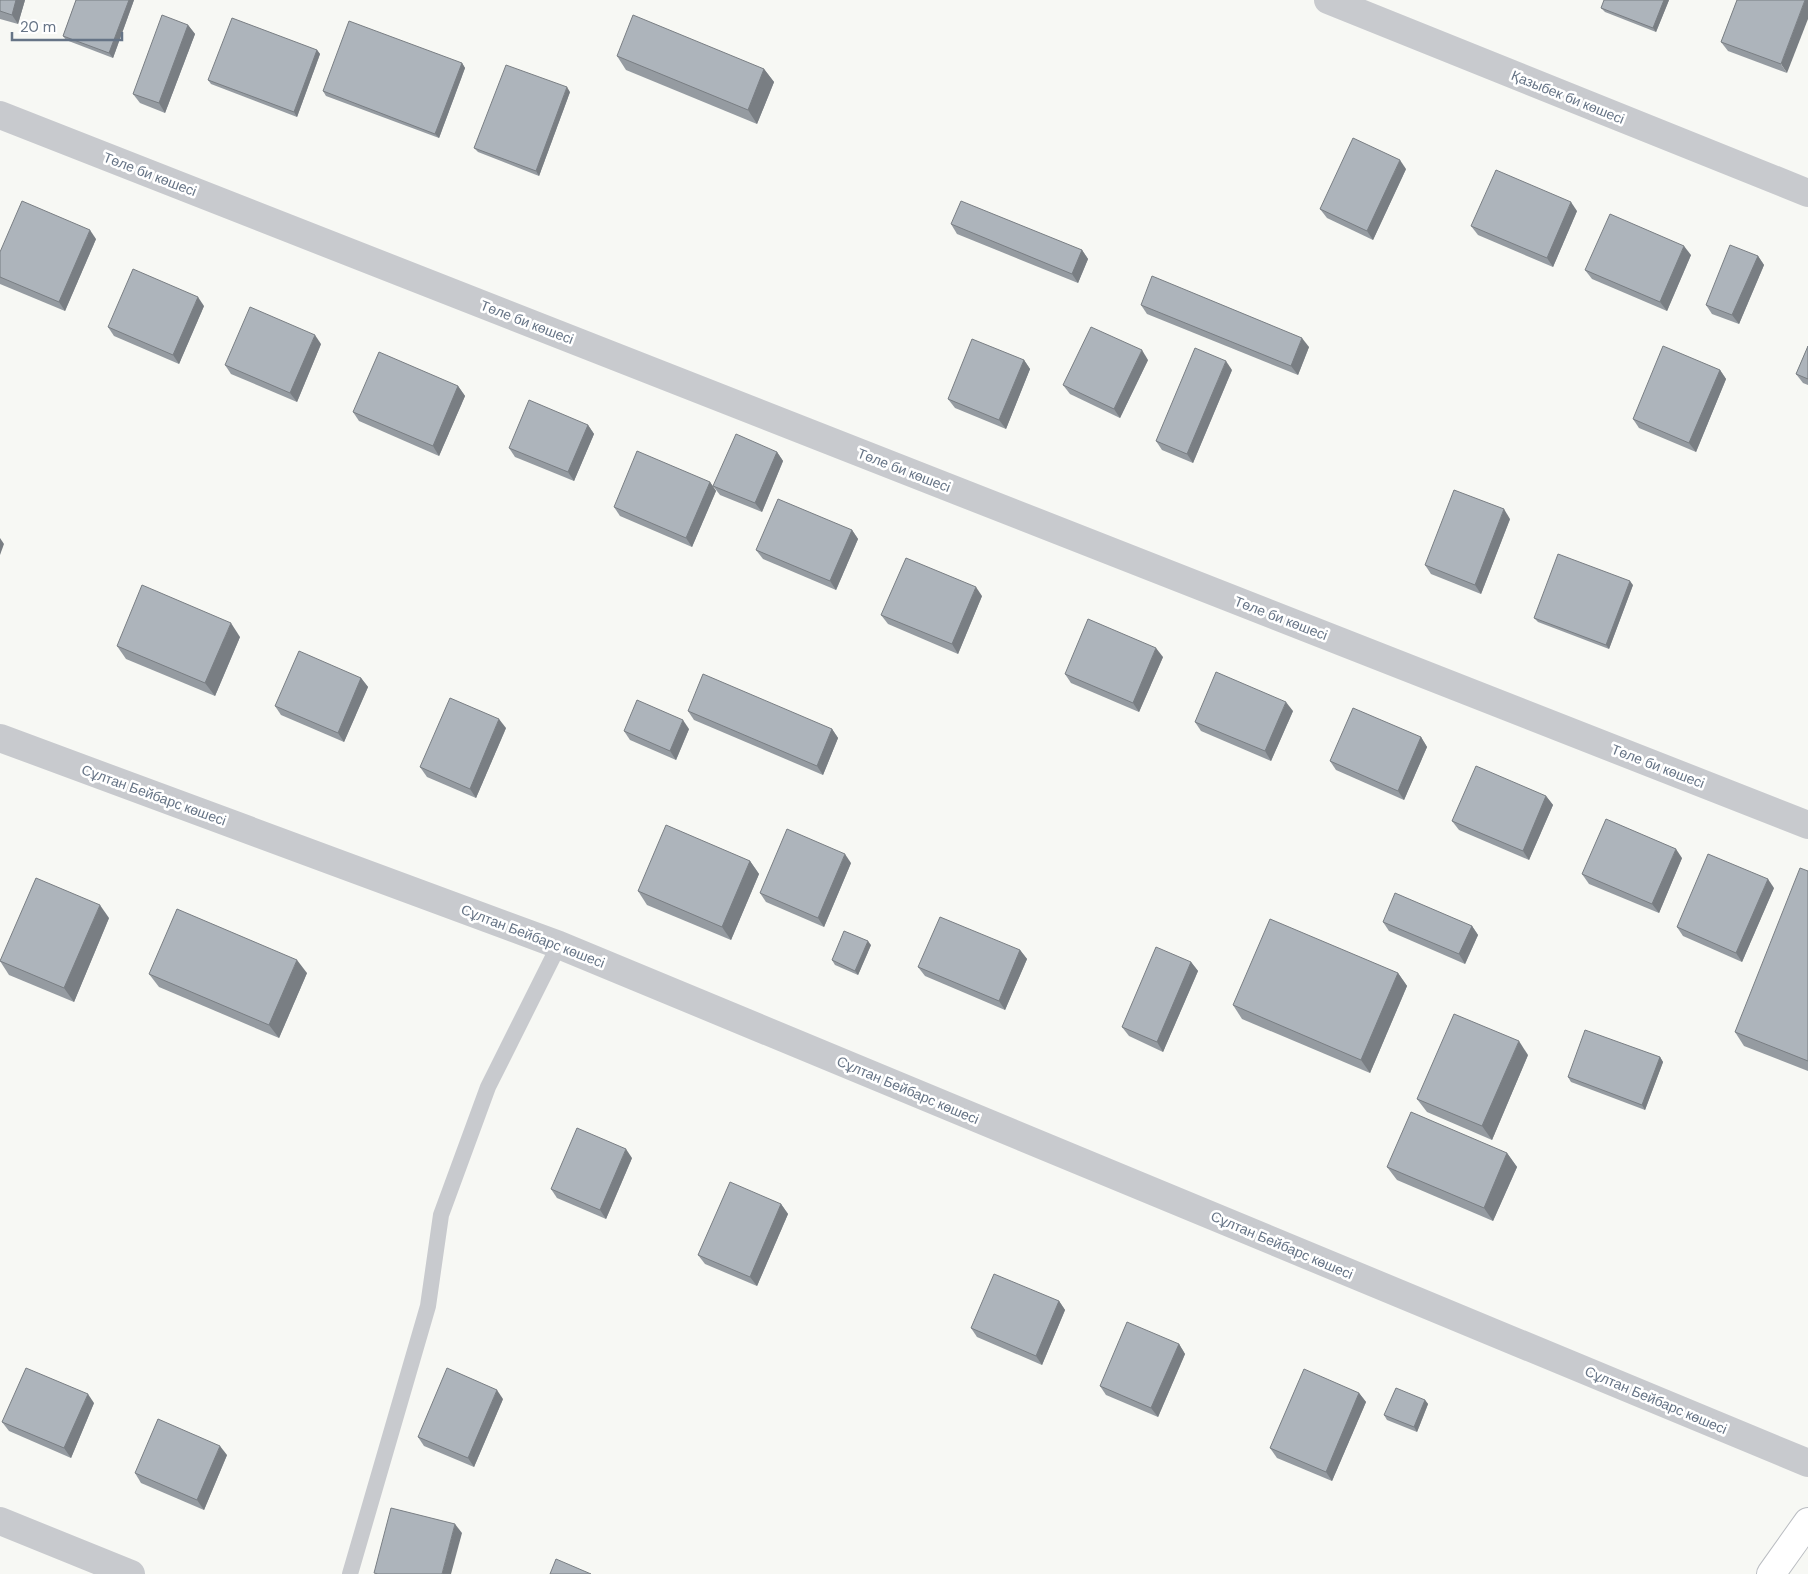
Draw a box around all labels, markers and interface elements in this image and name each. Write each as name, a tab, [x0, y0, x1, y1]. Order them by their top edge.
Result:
scale bar	[12, 10, 122, 42]
text: 20 m	[20, 17, 56, 37]
street label: Қазыбек би көшесі	[1509, 66, 1627, 128]
street label: Төле би көшесі	[101, 148, 199, 200]
street label: Төле би көшесі	[478, 296, 576, 348]
street label: Төле би көшесі	[855, 444, 953, 496]
street label: Төле би көшесі	[1232, 592, 1330, 644]
street label: Төле би көшесі	[1609, 740, 1707, 792]
street label: Сұлтан Бейбарс көшесі	[79, 760, 229, 830]
street label: Сұлтан Бейбарс көшесі	[459, 900, 607, 972]
street label: Сұлтан Бейбарс көшесі	[834, 1052, 982, 1128]
street label: Сұлтан Бейбарс көшесі	[1208, 1207, 1356, 1283]
street label: Сұлтан Бейбарс көшесі	[1582, 1362, 1730, 1438]

